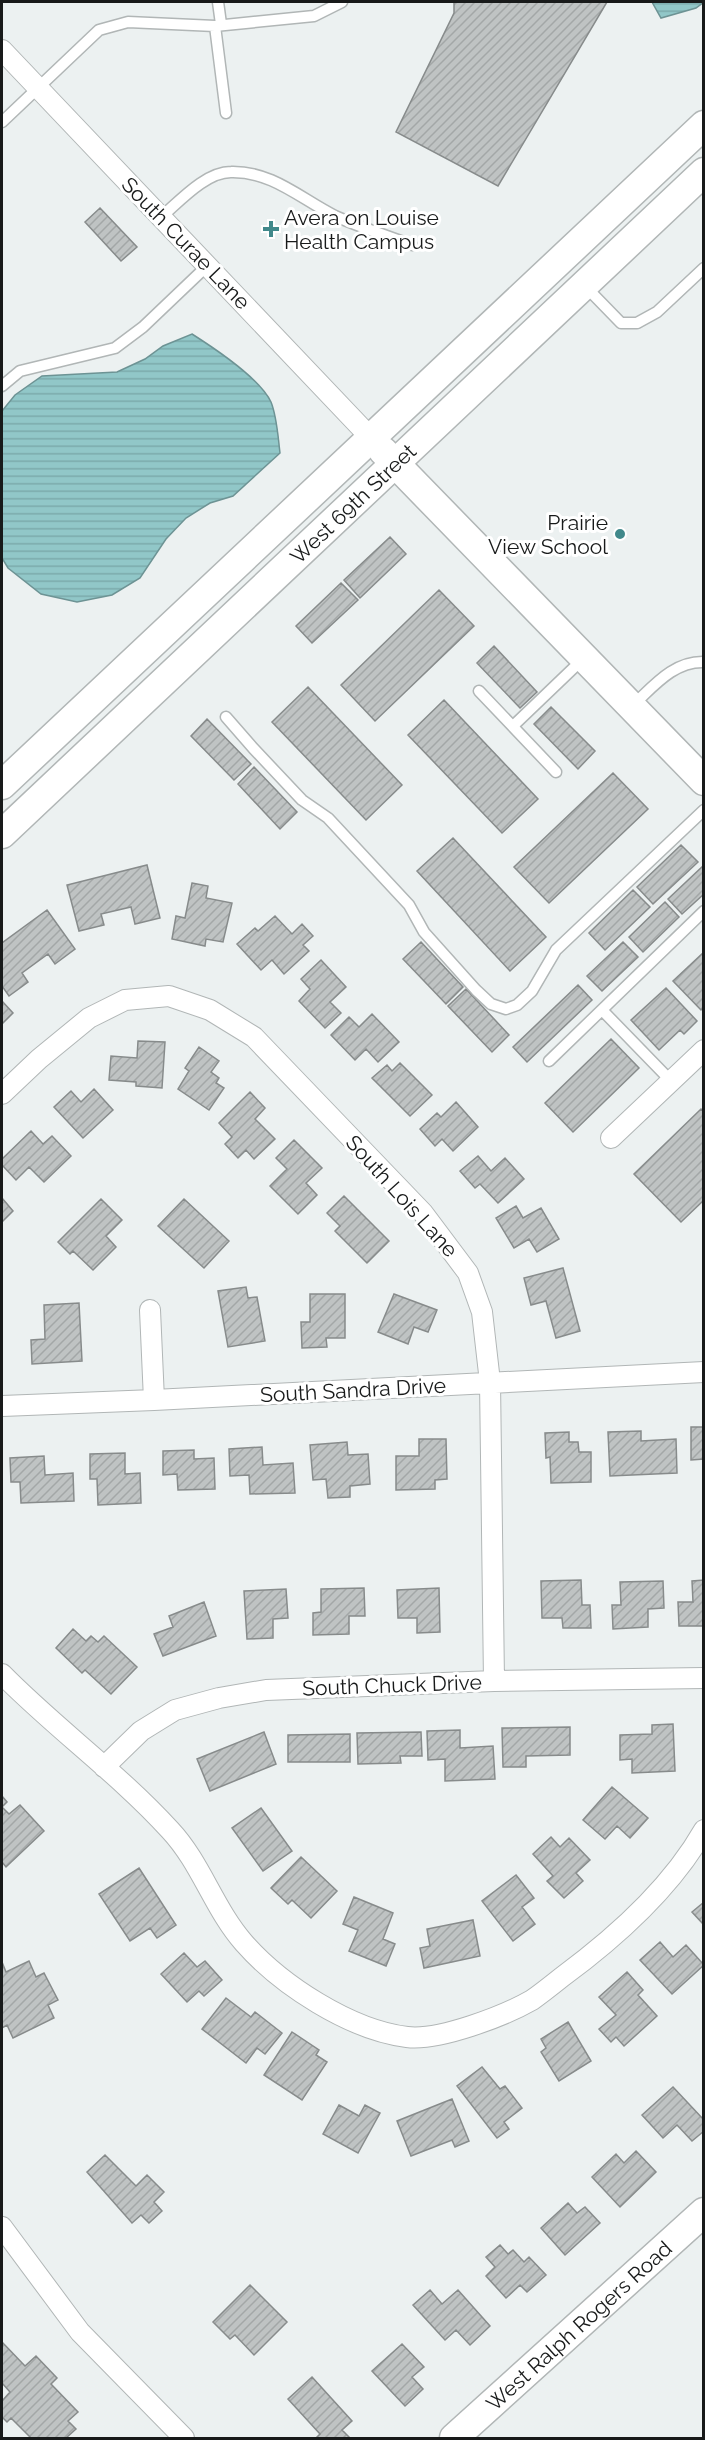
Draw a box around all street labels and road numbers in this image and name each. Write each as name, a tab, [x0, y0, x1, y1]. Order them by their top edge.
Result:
street label: South Curae Lane	[117, 172, 255, 314]
street label: West 69th Street	[285, 438, 421, 568]
street label: South Lois Lane	[341, 1130, 463, 1262]
street label: South Sandra Drive	[259, 1373, 447, 1407]
street label: South Chuck Drive	[302, 1669, 482, 1701]
street label: West Ralph Rogers Road	[481, 2235, 676, 2416]

